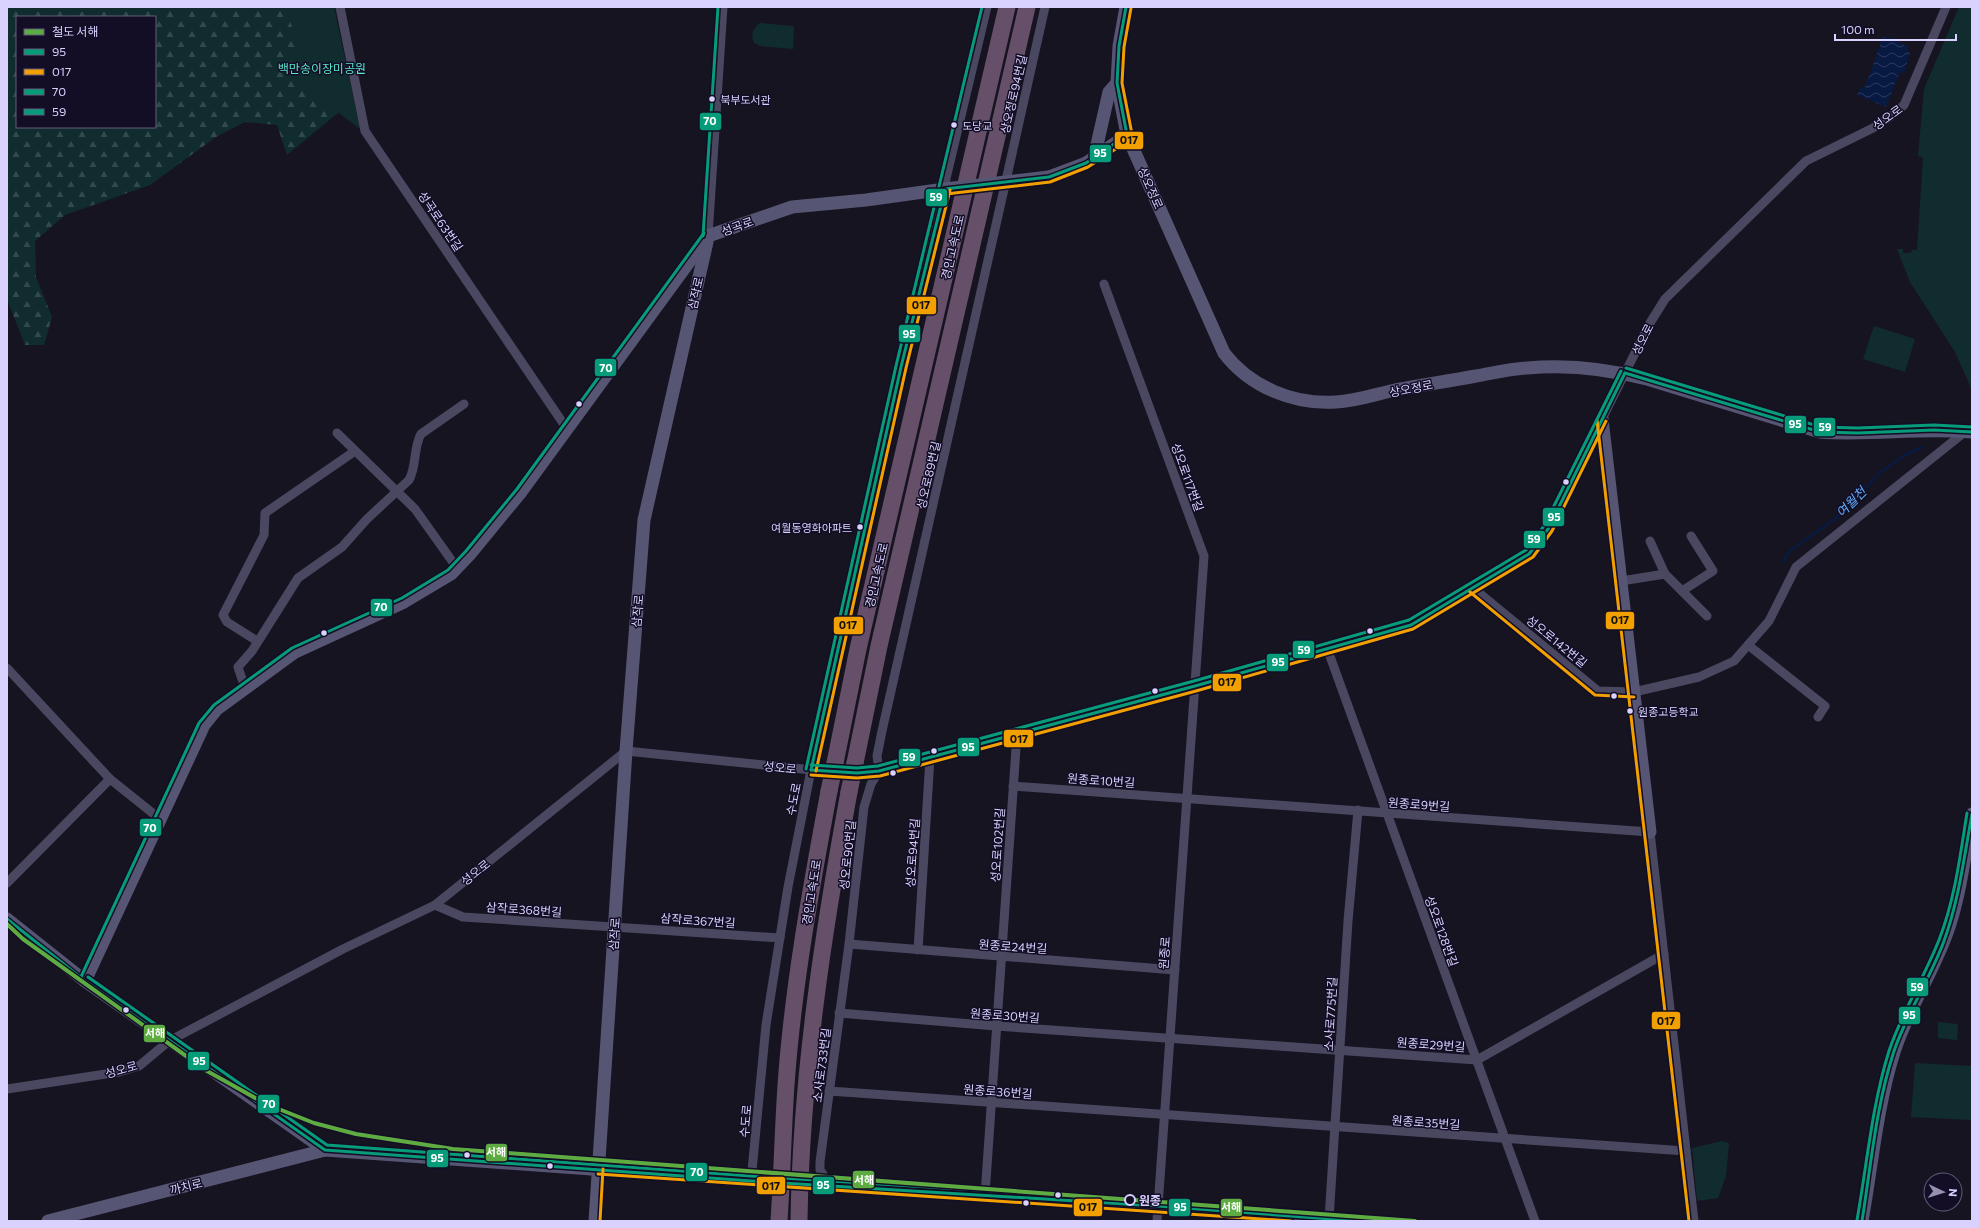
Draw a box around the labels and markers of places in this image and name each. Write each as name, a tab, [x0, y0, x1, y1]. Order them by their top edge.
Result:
place label: 북부도서관	[720, 93, 771, 106]
marker: 북부도서관	[707, 94, 717, 104]
place label: 도당교	[962, 119, 992, 132]
marker: 도당교	[949, 120, 959, 130]
unlabelled marker	[574, 399, 584, 409]
unlabelled marker	[1561, 477, 1571, 487]
place label: 여월동영화아파트	[771, 521, 852, 534]
marker: 여월동영화아파트	[855, 522, 865, 532]
unlabelled marker	[1365, 626, 1375, 636]
unlabelled marker	[319, 628, 329, 638]
unlabelled marker	[1150, 686, 1160, 696]
unlabelled marker	[1609, 691, 1619, 701]
place label: 원종고등학교	[1638, 705, 1699, 718]
marker: 원종고등학교	[1625, 706, 1635, 716]
unlabelled marker	[929, 746, 939, 756]
unlabelled marker	[888, 768, 898, 778]
unlabelled marker	[121, 1005, 131, 1015]
unlabelled marker	[462, 1150, 472, 1160]
unlabelled marker	[545, 1161, 555, 1171]
unlabelled marker	[1053, 1190, 1063, 1200]
place label: 원종	[1139, 1193, 1161, 1207]
marker: 원종	[1124, 1194, 1136, 1206]
unlabelled marker	[1021, 1198, 1031, 1208]

